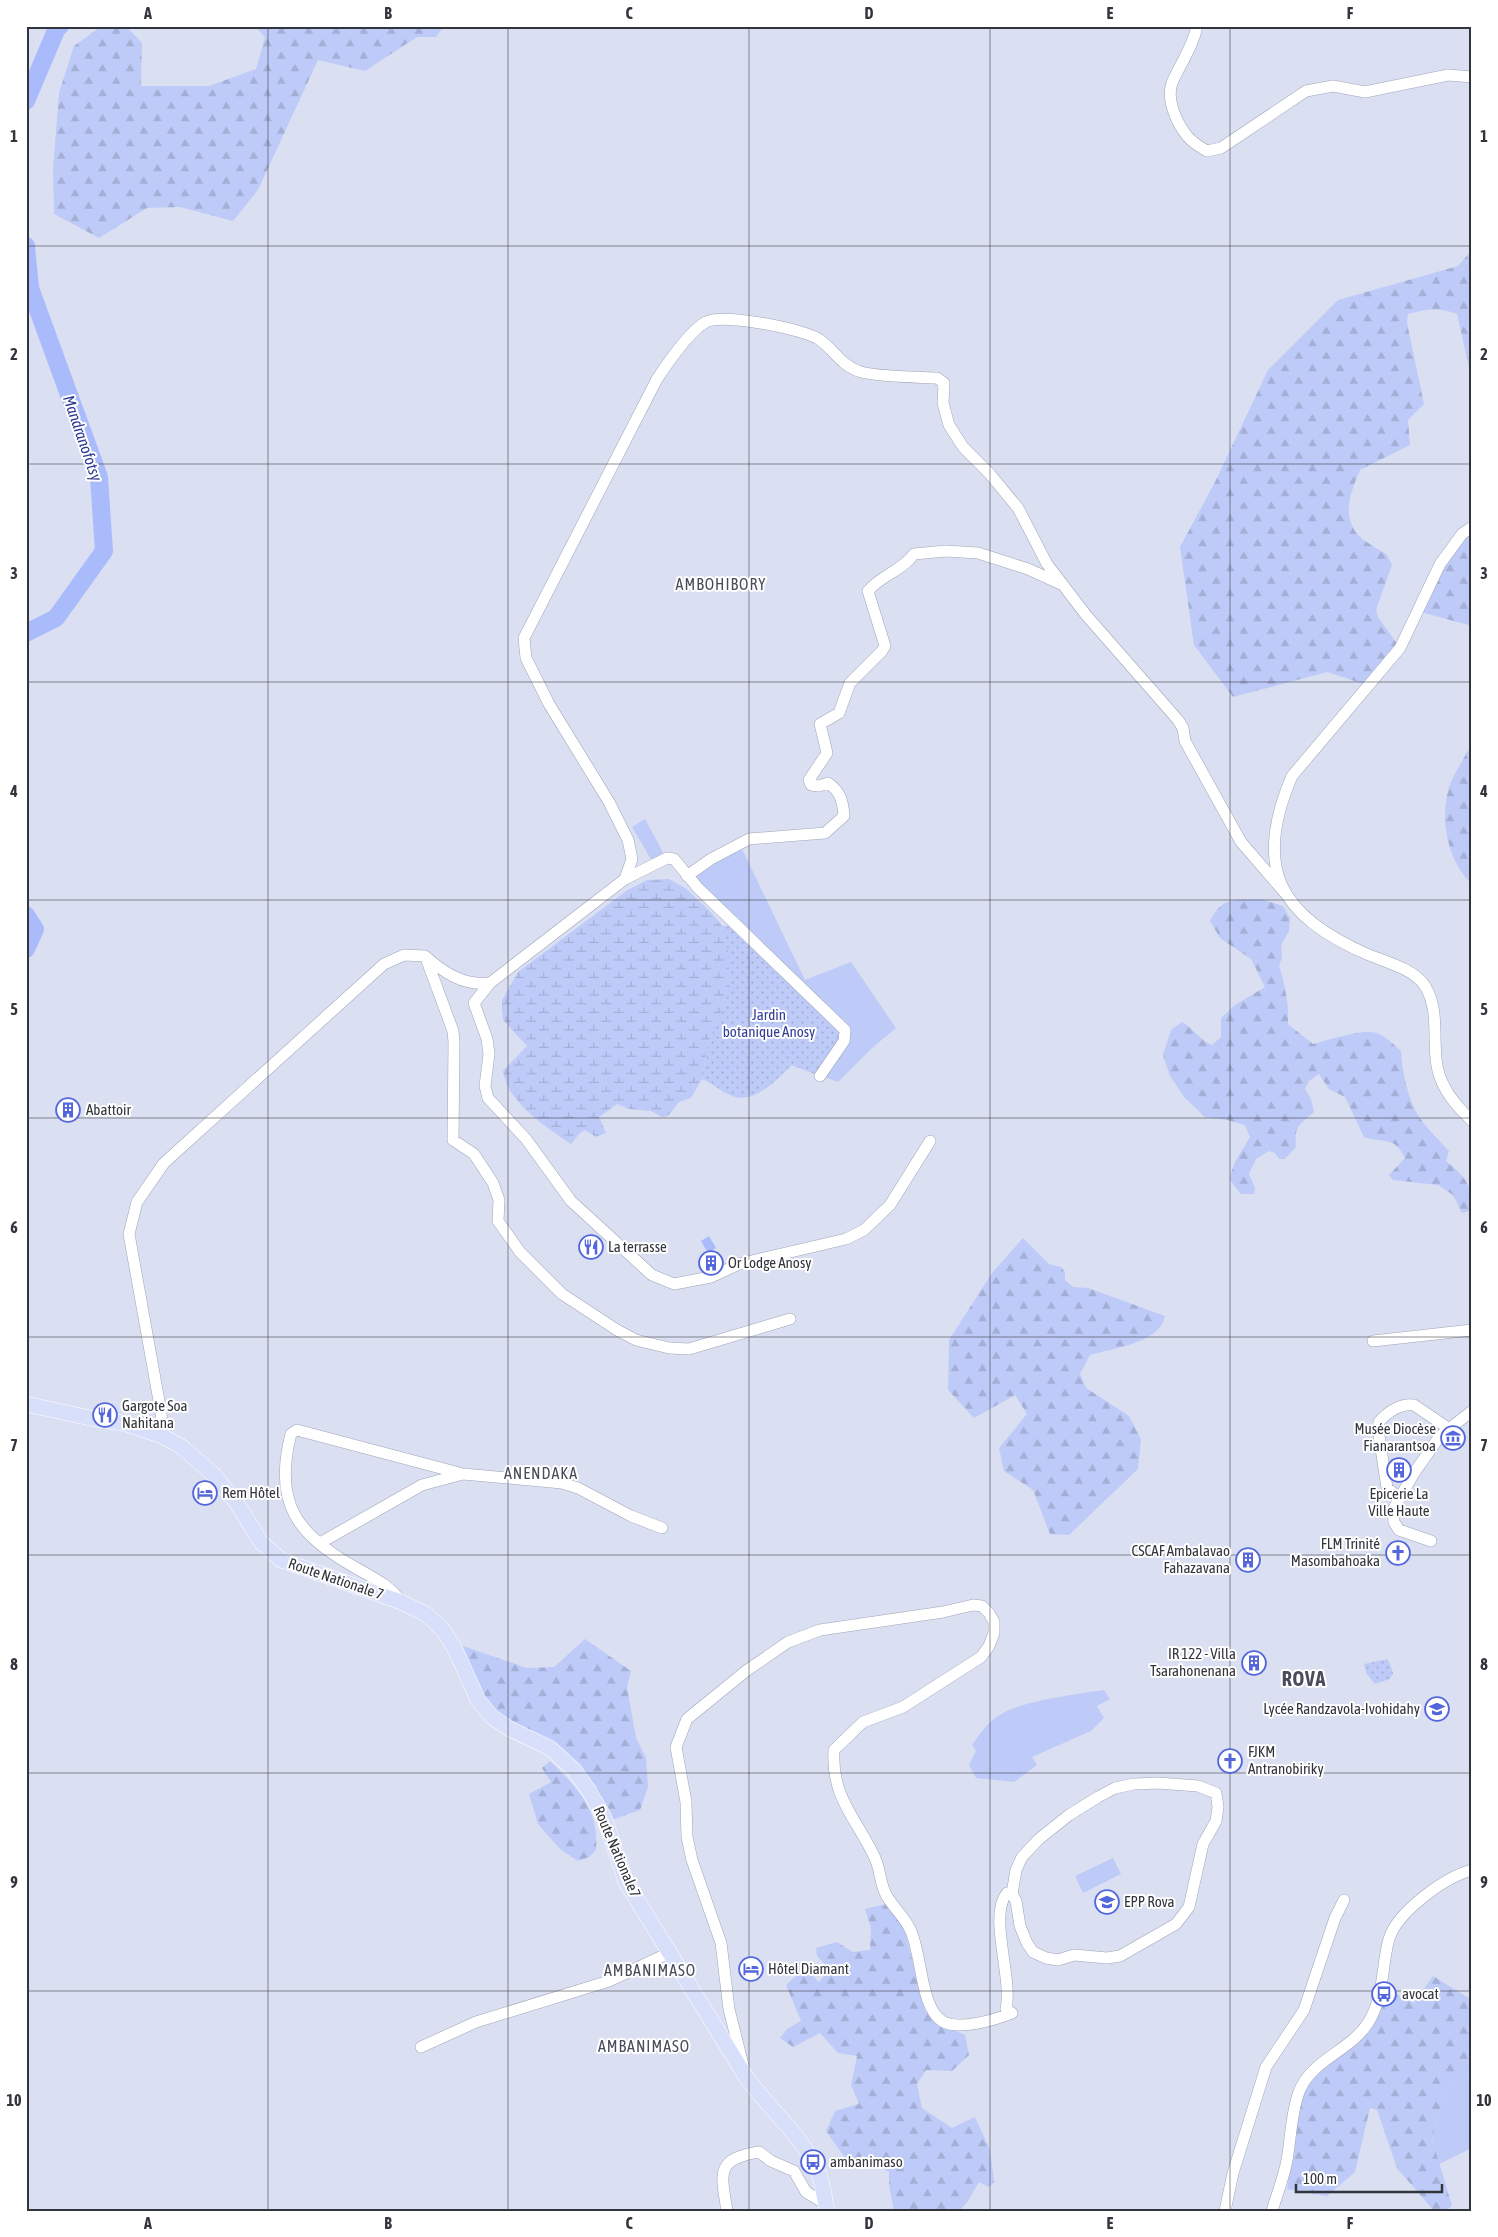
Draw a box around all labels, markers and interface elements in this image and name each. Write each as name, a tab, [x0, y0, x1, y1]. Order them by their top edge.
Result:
text: A	[143, 4, 152, 22]
text: B	[384, 4, 392, 22]
text: C	[625, 4, 633, 22]
text: D	[865, 4, 874, 22]
text: E	[1107, 4, 1114, 22]
text: F	[1347, 4, 1354, 22]
text: 1	[10, 127, 18, 145]
text: 1	[1480, 127, 1488, 145]
text: 2	[10, 345, 18, 363]
text: 2	[1480, 345, 1488, 363]
water label: Mandranofotsy	[59, 393, 106, 484]
text: 3	[10, 564, 18, 582]
text: 3	[1480, 564, 1488, 582]
district label: AMBOHIBORY	[676, 575, 766, 593]
text: 4	[9, 782, 18, 800]
text: 4	[1479, 782, 1488, 800]
text: 5	[10, 1000, 18, 1018]
text: 5	[1480, 1000, 1488, 1018]
park label: Jardin botanique Anosy	[723, 1006, 815, 1040]
building icon: Abattoir	[55, 1097, 81, 1123]
place label: Abattoir	[86, 1101, 131, 1118]
text: 6	[10, 1218, 18, 1236]
text: 6	[1480, 1218, 1488, 1236]
restaurant icon: La terrasse	[578, 1234, 604, 1260]
place label: La terrasse	[608, 1238, 667, 1255]
building icon: Or Lodge Anosy	[698, 1250, 724, 1276]
place label: Or Lodge Anosy	[728, 1254, 811, 1271]
place label: Gargote Soa Nahitana	[122, 1397, 187, 1431]
restaurant icon: Gargote Soa Nahitana	[92, 1402, 118, 1428]
place label: Musée Diocèse Fianarantsoa	[1354, 1420, 1436, 1454]
museum icon: Musée Diocèse Fianarantsoa	[1440, 1425, 1466, 1451]
text: 7	[10, 1436, 18, 1454]
text: 7	[1480, 1436, 1488, 1454]
building icon: Epicerie La Ville Haute	[1386, 1457, 1412, 1483]
district label: ANENDAKA	[504, 1464, 578, 1482]
hotel icon: Rem Hôtel	[192, 1480, 218, 1506]
place label: Rem Hôtel	[222, 1484, 280, 1501]
place label: Epicerie La Ville Haute	[1368, 1485, 1430, 1519]
place label: FLM Trinité Masombahoaka	[1291, 1535, 1380, 1569]
church icon: FLM Trinité Masombahoaka	[1385, 1540, 1411, 1566]
place label: CSCAF Ambalavao Fahazavana	[1132, 1542, 1230, 1576]
building icon: CSCAF Ambalavao Fahazavana	[1235, 1547, 1261, 1573]
street label: Route Nationale 7	[286, 1554, 386, 1603]
place label: IR 122 - Villa Tsarahonenana	[1150, 1645, 1236, 1679]
building icon: IR 122 - Villa Tsarahonenana	[1241, 1650, 1267, 1676]
text: 8	[10, 1655, 18, 1673]
text: 8	[1480, 1655, 1488, 1673]
district label: ROVA	[1282, 1667, 1326, 1690]
school or university icon: Lycée Randzavola-Ivohidahy	[1424, 1696, 1450, 1722]
place label: Lycée Randzavola-Ivohidahy	[1263, 1700, 1420, 1717]
place label: FJKM Antranobiriky	[1248, 1743, 1324, 1777]
church icon: FJKM Antranobiriky	[1217, 1748, 1243, 1774]
street label: Route Nationale7	[591, 1804, 644, 1900]
text: 9	[10, 1873, 18, 1891]
text: 9	[1480, 1873, 1488, 1891]
school or university icon: EPP Rova	[1094, 1889, 1120, 1915]
place label: EPP Rova	[1124, 1893, 1175, 1910]
hotel icon: Hôtel Diamant	[738, 1956, 764, 1982]
place label: Hôtel Diamant	[768, 1960, 849, 1977]
district label: AMBANIMASO	[604, 1961, 696, 1979]
bus stop icon: avocat	[1371, 1981, 1397, 2007]
place label: avocat	[1402, 1985, 1439, 2002]
district label: AMBANIMASO	[598, 2037, 690, 2055]
text: 10	[6, 2091, 22, 2109]
text: 10	[1476, 2091, 1492, 2109]
bus stop icon: ambanimaso	[800, 2149, 826, 2175]
place label: ambanimaso	[830, 2153, 903, 2170]
scale bar	[1296, 2162, 1442, 2194]
text: 100 m	[1303, 2170, 1337, 2187]
text: A	[143, 2214, 152, 2232]
text: B	[384, 2214, 392, 2232]
text: C	[625, 2214, 633, 2232]
text: D	[865, 2214, 874, 2232]
text: E	[1107, 2214, 1114, 2232]
text: F	[1347, 2214, 1354, 2232]

